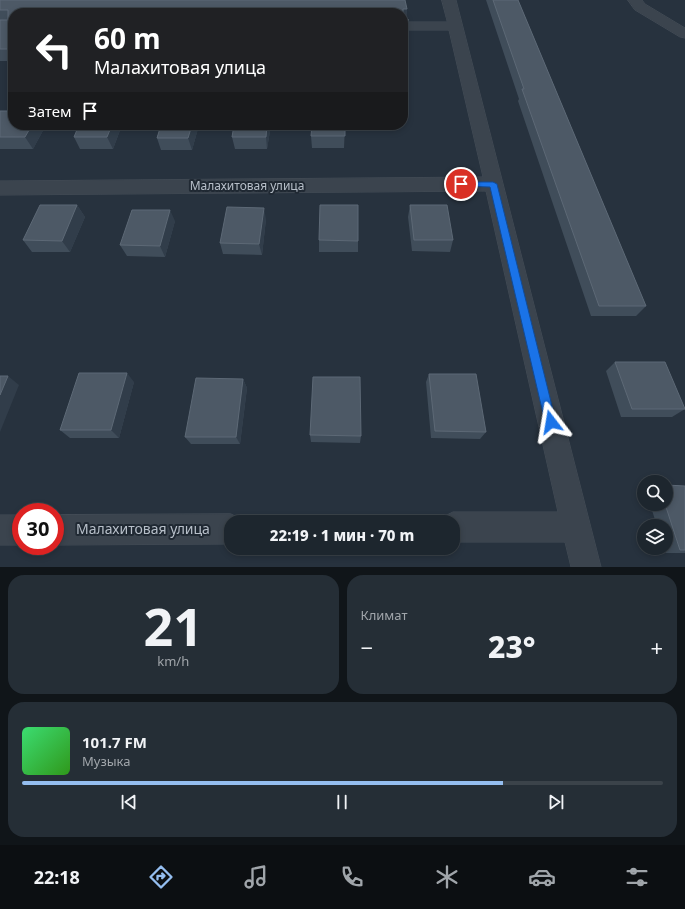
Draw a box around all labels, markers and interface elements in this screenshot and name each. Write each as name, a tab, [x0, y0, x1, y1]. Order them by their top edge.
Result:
text: 60 m	[94, 19, 161, 57]
icon: left	[28, 24, 80, 76]
text: Малахитовая улица	[94, 55, 266, 79]
icon: arrive	[79, 100, 101, 122]
text: Затем	[28, 101, 71, 121]
pin	[444, 167, 478, 201]
icon: arrive	[450, 173, 472, 195]
street label: Малахитовая улица	[190, 177, 304, 194]
position arrow	[530, 401, 572, 443]
map controls	[637, 475, 673, 555]
button: search	[637, 475, 673, 511]
speed limit sign: 30	[12, 503, 64, 555]
street label: Малахитовая улица	[76, 519, 210, 538]
button: layers	[637, 519, 673, 555]
text: 22:19 · 1 мин · 70 m	[270, 525, 414, 545]
text: 21	[144, 590, 203, 661]
text: Климат	[361, 606, 407, 624]
text: 23°	[488, 626, 535, 667]
text: −	[361, 632, 373, 662]
text: +	[650, 632, 663, 662]
text: km/h	[157, 652, 189, 670]
text: 101.7 FM	[82, 732, 147, 752]
text: Музыка	[82, 752, 131, 770]
icon: previous	[118, 791, 140, 813]
icon: pause	[331, 791, 353, 813]
icon: next	[545, 791, 567, 813]
icon: directions	[147, 863, 175, 891]
icon: music	[242, 863, 270, 891]
icon: phone	[338, 863, 366, 891]
icon: climate	[433, 863, 461, 891]
icon: car	[528, 863, 556, 891]
icon: filters	[623, 863, 651, 891]
text: 22:18	[34, 865, 80, 889]

